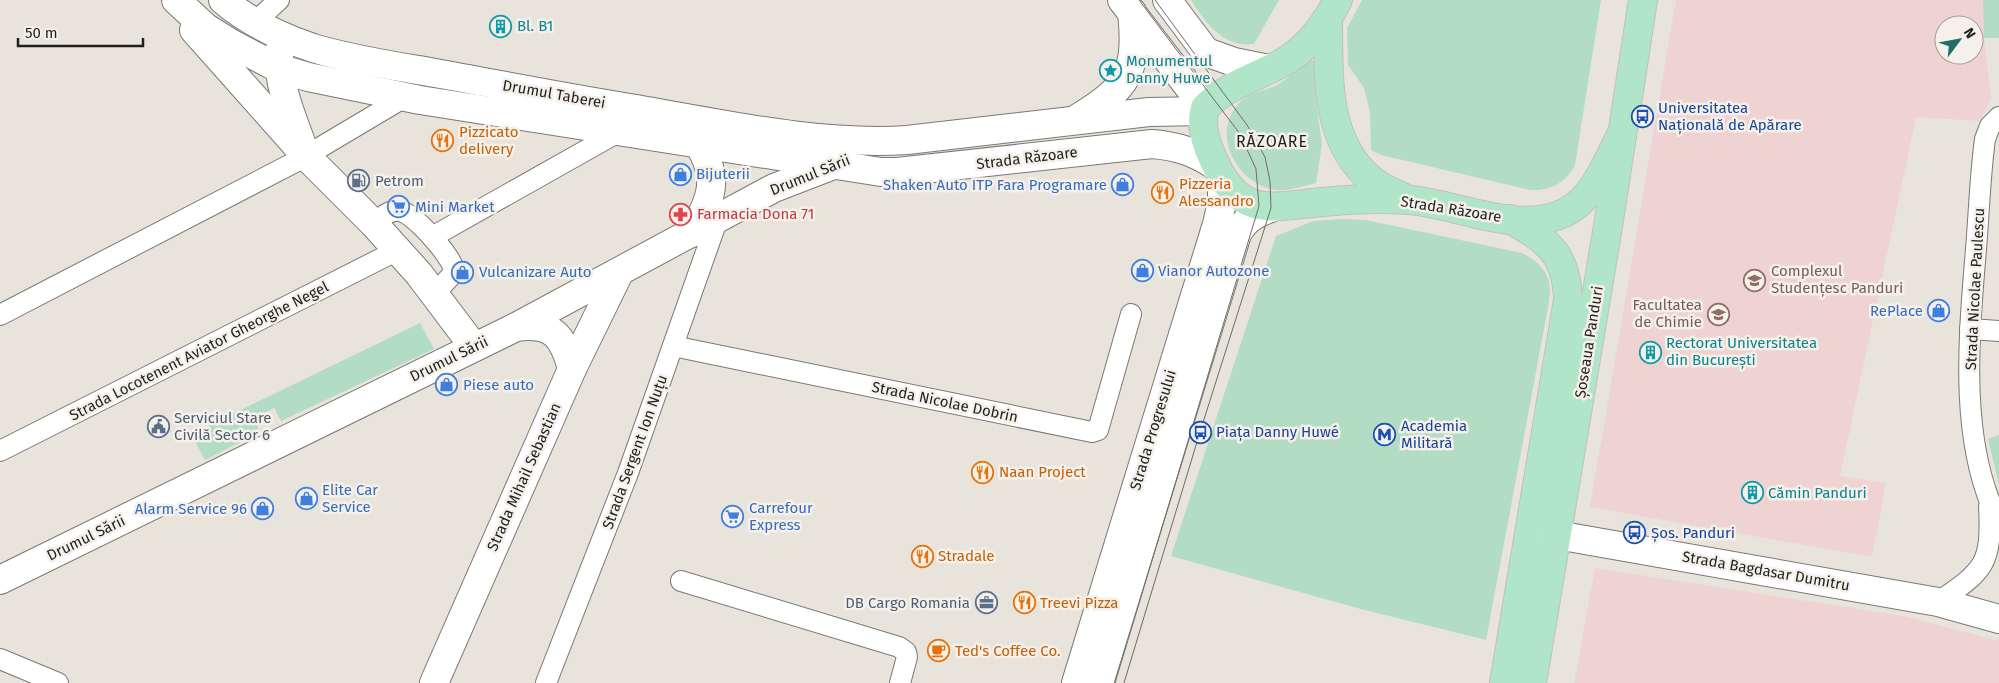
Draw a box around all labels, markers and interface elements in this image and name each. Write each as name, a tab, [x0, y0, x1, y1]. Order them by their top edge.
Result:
building icon: Bl. B1	[489, 14, 513, 38]
scale bar	[18, 15, 142, 47]
north arrow	[1934, 15, 1984, 65]
place label: Bl. B1	[517, 17, 553, 35]
text: 50 m	[25, 24, 58, 42]
text: N	[1960, 25, 1979, 42]
place label: Monumentul Danny Huwe	[1126, 52, 1213, 87]
place icon: Monumentul Danny Huwe	[1098, 58, 1122, 82]
street label: Drumul Taberei	[501, 76, 607, 112]
place label: Universitatea Națională de Apărare	[1658, 99, 1802, 135]
bus stop icon: Universitatea Națională de Apărare	[1630, 105, 1654, 129]
place label: Pizzicato delivery	[459, 123, 518, 158]
restaurant icon: Pizzicato delivery	[431, 129, 455, 153]
district label: RĂZOARE	[1236, 131, 1308, 151]
street label: Strada Răzoare	[975, 143, 1079, 173]
street label: Drumul Sării	[767, 151, 853, 199]
shop icon: Bijuterii	[668, 162, 692, 186]
place label: Bijuterii	[696, 165, 750, 183]
fuel station icon: Petrom	[347, 169, 371, 193]
place label: Petrom	[375, 172, 424, 190]
shop icon: Shaken Auto ITP Fara Programare	[1111, 173, 1135, 197]
place label: Pizzeria Alessandro	[1179, 175, 1254, 210]
place label: Shaken Auto ITP Fara Programare	[883, 176, 1107, 194]
restaurant icon: Pizzeria Alessandro	[1151, 181, 1175, 205]
street label: Strada Răzoare	[1399, 192, 1503, 226]
supermarket icon: Mini Market	[387, 195, 411, 219]
place label: Mini Market	[415, 198, 495, 216]
pharmacy icon: Farmacia Dona 71	[669, 202, 693, 226]
place label: Farmacia Dona 71	[697, 205, 814, 223]
street label: Strada Nicolae Paulescu	[1962, 207, 1988, 371]
shop icon: Vianor Autozone	[1130, 259, 1154, 283]
shop icon: Vulcanizare Auto	[451, 260, 475, 284]
place label: Vianor Autozone	[1158, 262, 1269, 280]
place label: Complexul Studențesc Panduri	[1771, 262, 1903, 298]
place label: Vulcanizare Auto	[479, 263, 592, 281]
school or university icon: Complexul Studențesc Panduri	[1743, 268, 1767, 292]
street label: Strada Locotenent Aviator Gheorghe Negel	[66, 277, 332, 424]
street label: Șoseaua Panduri	[1571, 285, 1608, 400]
place label: Facultatea de Chimie	[1632, 296, 1702, 331]
shop icon: RePlace	[1927, 299, 1951, 323]
school or university icon: Facultatea de Chimie	[1706, 302, 1730, 326]
place label: RePlace	[1870, 302, 1923, 320]
street label: Drumul Sării	[407, 332, 491, 386]
place label: Rectorat Universitatea din București	[1666, 334, 1817, 370]
building icon: Rectorat Universitatea din București	[1638, 340, 1662, 364]
street label: Strada Progresului	[1126, 368, 1180, 492]
street label: Strada Sergent Ion Nuțu	[599, 372, 672, 532]
shop icon: Piese auto	[435, 373, 459, 397]
place label: Piese auto	[463, 376, 534, 394]
street label: Strada Nicolae Dobrin	[870, 378, 1020, 426]
street label: Strada Mihail Sebastian	[483, 400, 565, 554]
place label: Serviciul Stare Civilă Sector 6	[174, 409, 271, 444]
public building icon: Serviciul Stare Civilă Sector 6	[146, 415, 170, 439]
place label: Academia Militară	[1401, 417, 1467, 452]
bus stop icon: Piața Danny Huwé	[1188, 420, 1212, 444]
place label: Piața Danny Huwé	[1216, 423, 1339, 442]
metro station icon: Academia Militară	[1373, 423, 1397, 447]
restaurant icon: Naan Project	[971, 460, 995, 484]
place label: Naan Project	[999, 463, 1086, 481]
place label: Elite Car Service	[322, 481, 378, 516]
building icon: Cămin Panduri	[1740, 481, 1764, 505]
place label: Cămin Panduri	[1768, 484, 1867, 502]
shop icon: Elite Car Service	[294, 487, 318, 511]
shop icon: Alarm Service 96	[251, 497, 275, 521]
place label: Carrefour Express	[749, 499, 813, 534]
place label: Alarm Service 96	[135, 500, 247, 518]
supermarket icon: Carrefour Express	[721, 505, 745, 529]
street label: Drumul Sării	[44, 511, 128, 565]
bus stop icon: Șos. Panduri	[1623, 521, 1647, 545]
place label: Șos. Panduri	[1651, 524, 1735, 543]
restaurant icon: Stradale	[910, 544, 934, 568]
place label: Stradale	[938, 547, 995, 565]
street label: Strada Bagdasar Dumitru	[1681, 547, 1851, 595]
office icon: DB Cargo Romania	[974, 591, 998, 615]
restaurant icon: Treevi Pizza	[1012, 591, 1036, 615]
place label: DB Cargo Romania	[845, 594, 970, 612]
place label: Treevi Pizza	[1040, 594, 1119, 612]
cafe icon: Ted's Coffee Co.	[927, 639, 951, 663]
place label: Ted's Coffee Co.	[955, 642, 1061, 660]

